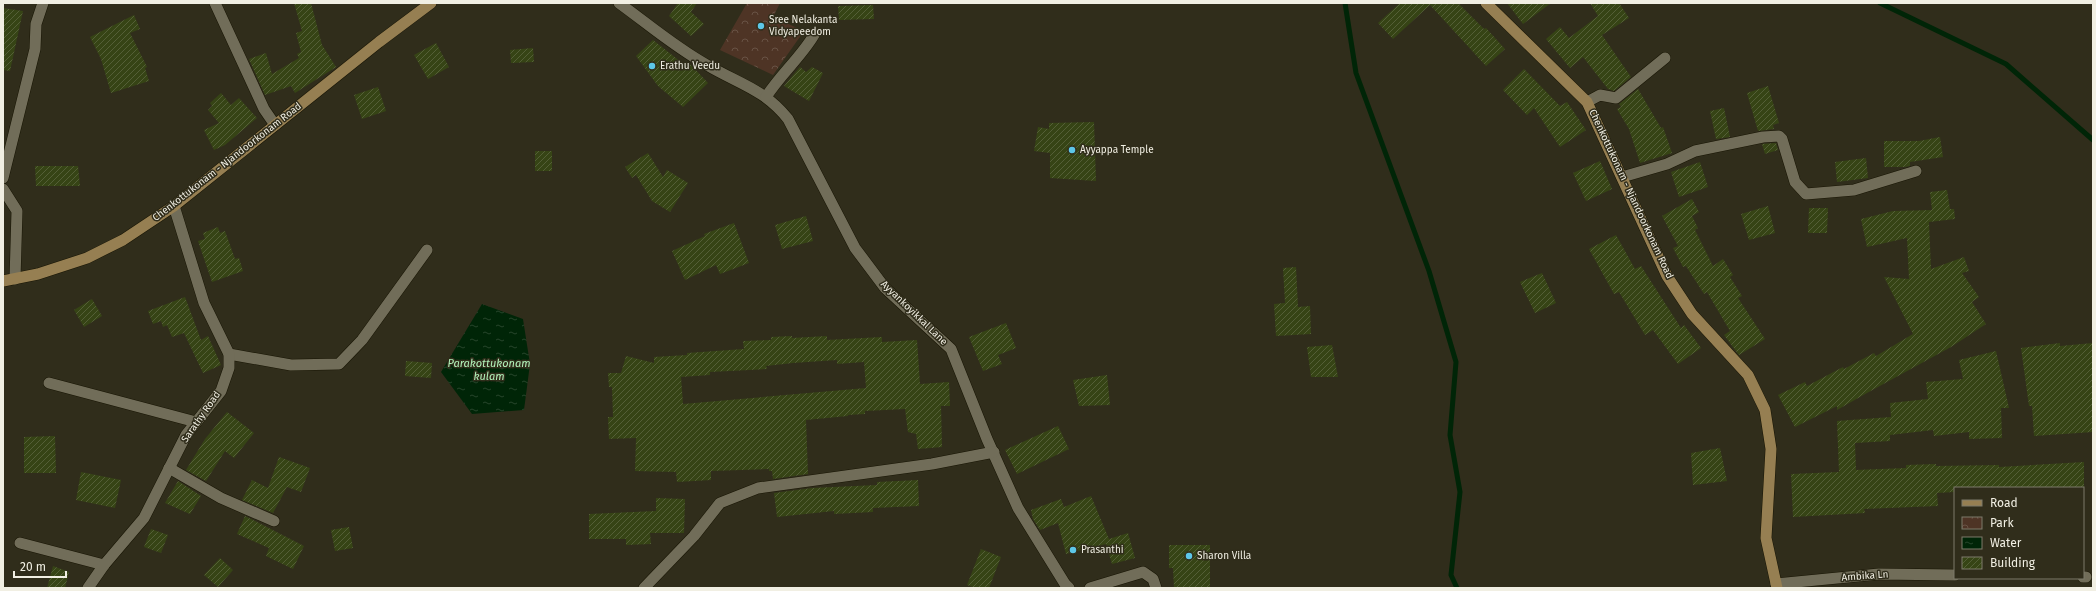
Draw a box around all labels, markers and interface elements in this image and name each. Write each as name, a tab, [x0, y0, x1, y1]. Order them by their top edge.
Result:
place label: Sree Nelakanta Vidyapeedom	[769, 14, 837, 38]
marker: Sree Nelakanta Vidyapeedom	[756, 21, 766, 31]
place label: Erathu Veedu	[660, 60, 720, 72]
marker: Erathu Veedu	[647, 61, 657, 71]
street label: Chenkottukonam - Njandoorkonam Road	[150, 100, 304, 224]
street label: Chenkottukonam - Njandoorkonam Road	[1586, 107, 1676, 281]
place label: Ayyappa Temple	[1080, 144, 1154, 156]
marker: Ayyappa Temple	[1067, 145, 1077, 155]
street label: Ayyankoyikkal Lane	[878, 278, 950, 348]
water label: Parakottukonam kulam	[447, 357, 531, 383]
street label: Sarathy Road	[179, 389, 223, 445]
legend	[1954, 487, 2084, 579]
text: Road	[1990, 496, 2018, 510]
text: Park	[1990, 516, 2014, 530]
text: Water	[1990, 536, 2022, 550]
place label: Prasanthi	[1081, 544, 1124, 556]
marker: Prasanthi	[1068, 545, 1078, 555]
place label: Sharon Villa	[1197, 550, 1251, 562]
marker: Sharon Villa	[1184, 551, 1194, 561]
scale bar	[14, 553, 66, 579]
text: Building	[1990, 556, 2036, 570]
text: 20 m	[20, 560, 46, 574]
street label: Ambika Ln	[1841, 568, 1889, 584]

